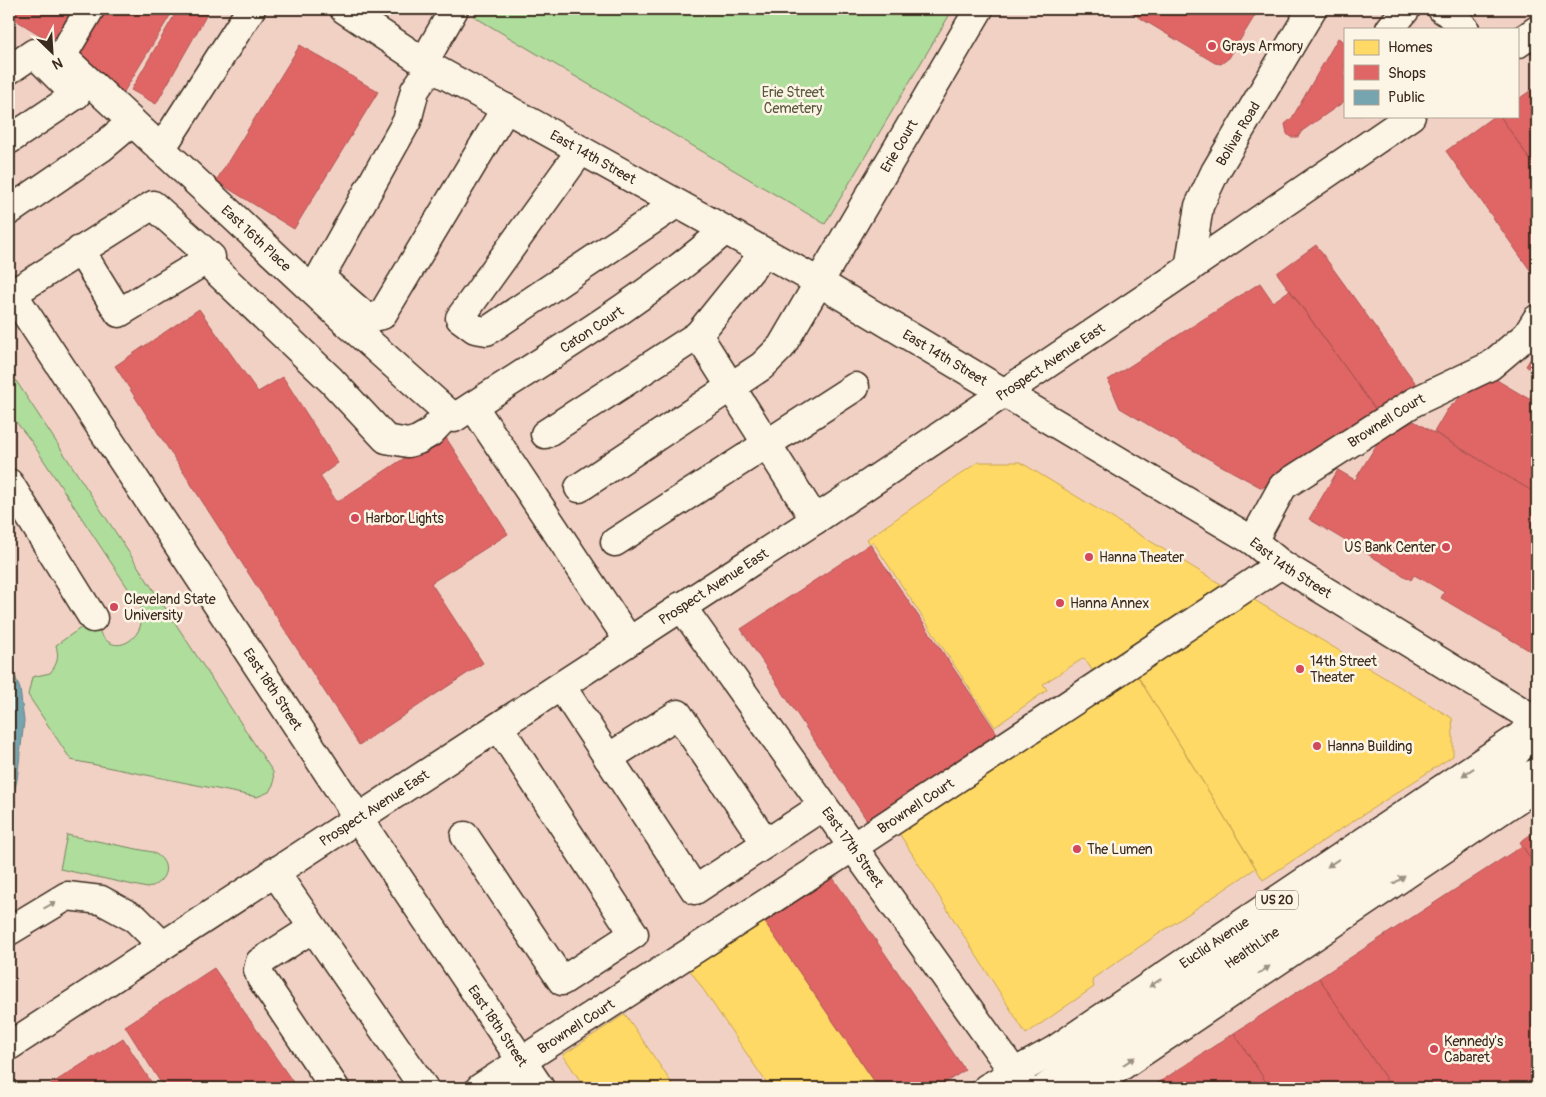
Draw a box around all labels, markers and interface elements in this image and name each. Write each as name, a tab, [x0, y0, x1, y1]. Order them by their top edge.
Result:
north arrow	[28, 28, 78, 78]
legend	[1344, 28, 1518, 118]
place label: Grays Armory	[1222, 38, 1303, 55]
text: Homes	[1388, 38, 1433, 57]
marker: Grays Armory	[1206, 40, 1218, 52]
text: N	[49, 54, 65, 73]
text: Shops	[1388, 64, 1426, 83]
park label: Erie Street Cemetery	[762, 84, 825, 117]
text: Public	[1388, 88, 1425, 107]
street label: Bolivar Road	[1213, 99, 1264, 169]
street label: Erie Court	[877, 116, 922, 176]
street label: East 14th Street	[547, 127, 639, 188]
street label: East 16th Place	[218, 202, 295, 275]
street label: Caton Court	[557, 302, 627, 357]
street label: Prospect Avenue East	[993, 319, 1108, 405]
street label: East 14th Street	[899, 326, 991, 390]
street label: Brownell Court	[1345, 390, 1428, 451]
place label: Harbor Lights	[365, 510, 445, 527]
marker: Harbor Lights	[349, 512, 361, 524]
street label: East 14th Street	[1246, 534, 1335, 602]
place label: US Bank Center	[1344, 539, 1436, 556]
marker: US Bank Center	[1440, 541, 1452, 553]
street label: Prospect Avenue East	[656, 545, 772, 629]
place label: Hanna Theater	[1099, 549, 1184, 566]
marker: Hanna Theater	[1083, 551, 1095, 563]
place label: Cleveland State University	[124, 591, 216, 624]
place label: Hanna Annex	[1070, 595, 1149, 612]
marker: Hanna Annex	[1054, 597, 1066, 609]
marker: Cleveland State University	[108, 601, 120, 613]
street label: East 18th Street	[239, 645, 306, 734]
place label: 14th Street Theater	[1310, 653, 1377, 686]
marker: 14th Street Theater	[1294, 663, 1306, 675]
place label: Hanna Building	[1327, 738, 1412, 755]
marker: Hanna Building	[1311, 740, 1323, 752]
street label: Prospect Avenue East	[317, 766, 433, 850]
one-way arrow	[1461, 767, 1475, 777]
street label: Brownell Court	[874, 775, 957, 837]
street label: East 17th Street	[818, 804, 887, 891]
place label: The Lumen	[1087, 841, 1153, 858]
marker: The Lumen	[1071, 843, 1083, 855]
one-way arrow	[1326, 858, 1340, 867]
one-way arrow	[1392, 875, 1405, 884]
road number: US 20	[1256, 890, 1298, 910]
one-way arrow	[43, 901, 57, 910]
street label: Euclid Avenue	[1176, 913, 1253, 972]
street label: HealthLine	[1222, 923, 1283, 973]
one-way arrow	[1257, 965, 1271, 975]
one-way arrow	[1148, 978, 1161, 988]
street label: East 18th Street	[464, 982, 531, 1070]
street label: Brownell Court	[534, 995, 618, 1058]
place label: Kennedy's Cabaret	[1444, 1033, 1504, 1066]
marker: Kennedy's Cabaret	[1428, 1043, 1440, 1055]
one-way arrow	[1122, 1056, 1136, 1066]

